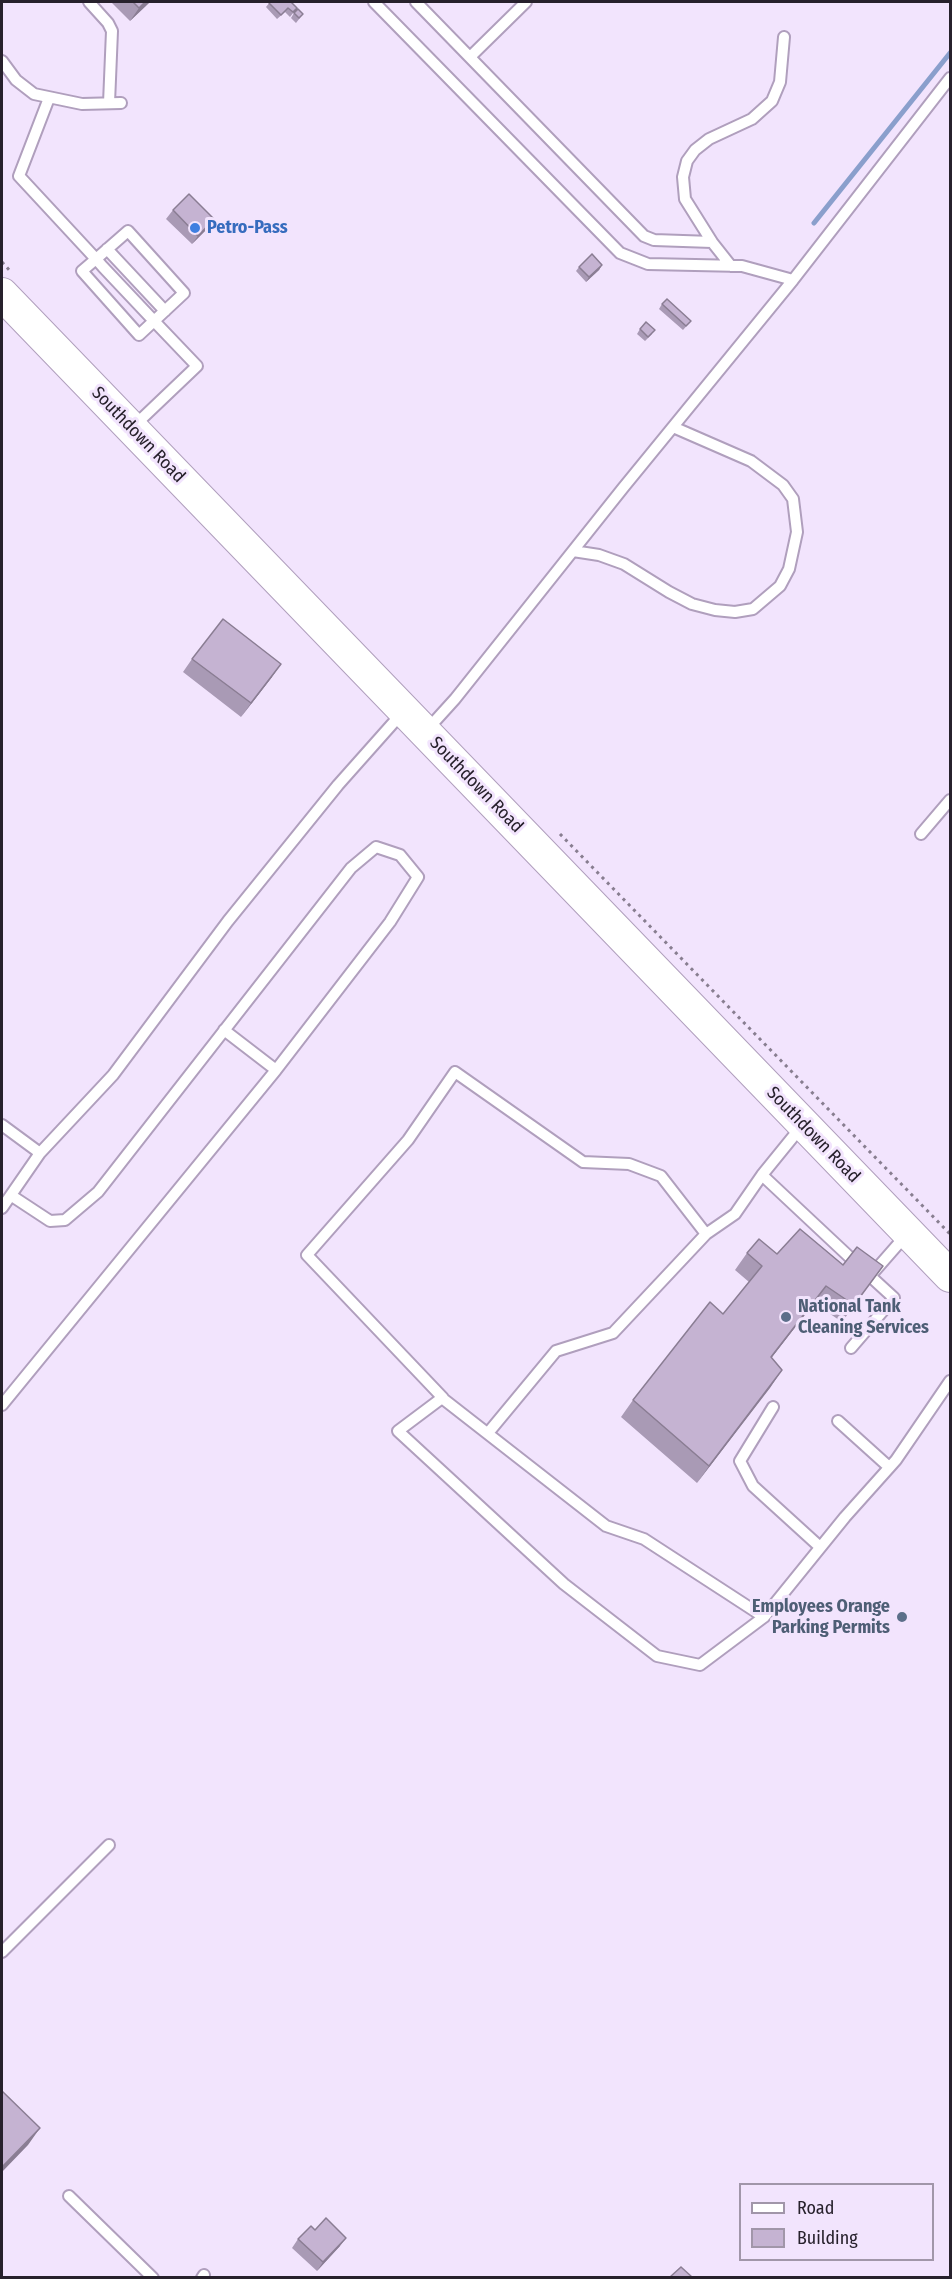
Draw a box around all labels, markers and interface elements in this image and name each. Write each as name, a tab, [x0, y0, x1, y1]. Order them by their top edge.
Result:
place label: Petro-Pass	[207, 217, 288, 239]
marker: Petro-Pass	[188, 221, 202, 235]
street label: Southdown Road	[87, 382, 189, 488]
street label: Southdown Road	[425, 732, 527, 838]
street label: Southdown Road	[762, 1082, 864, 1188]
place label: National Tank Cleaning Services	[798, 1296, 929, 1338]
marker: National Tank Cleaning Services	[779, 1310, 793, 1324]
place label: Employees Orange Parking Permits	[752, 1596, 890, 1638]
marker: Employees Orange Parking Permits	[895, 1610, 909, 1624]
legend	[739, 2183, 934, 2261]
text: Road	[797, 2197, 834, 2219]
text: Building	[797, 2227, 858, 2249]

